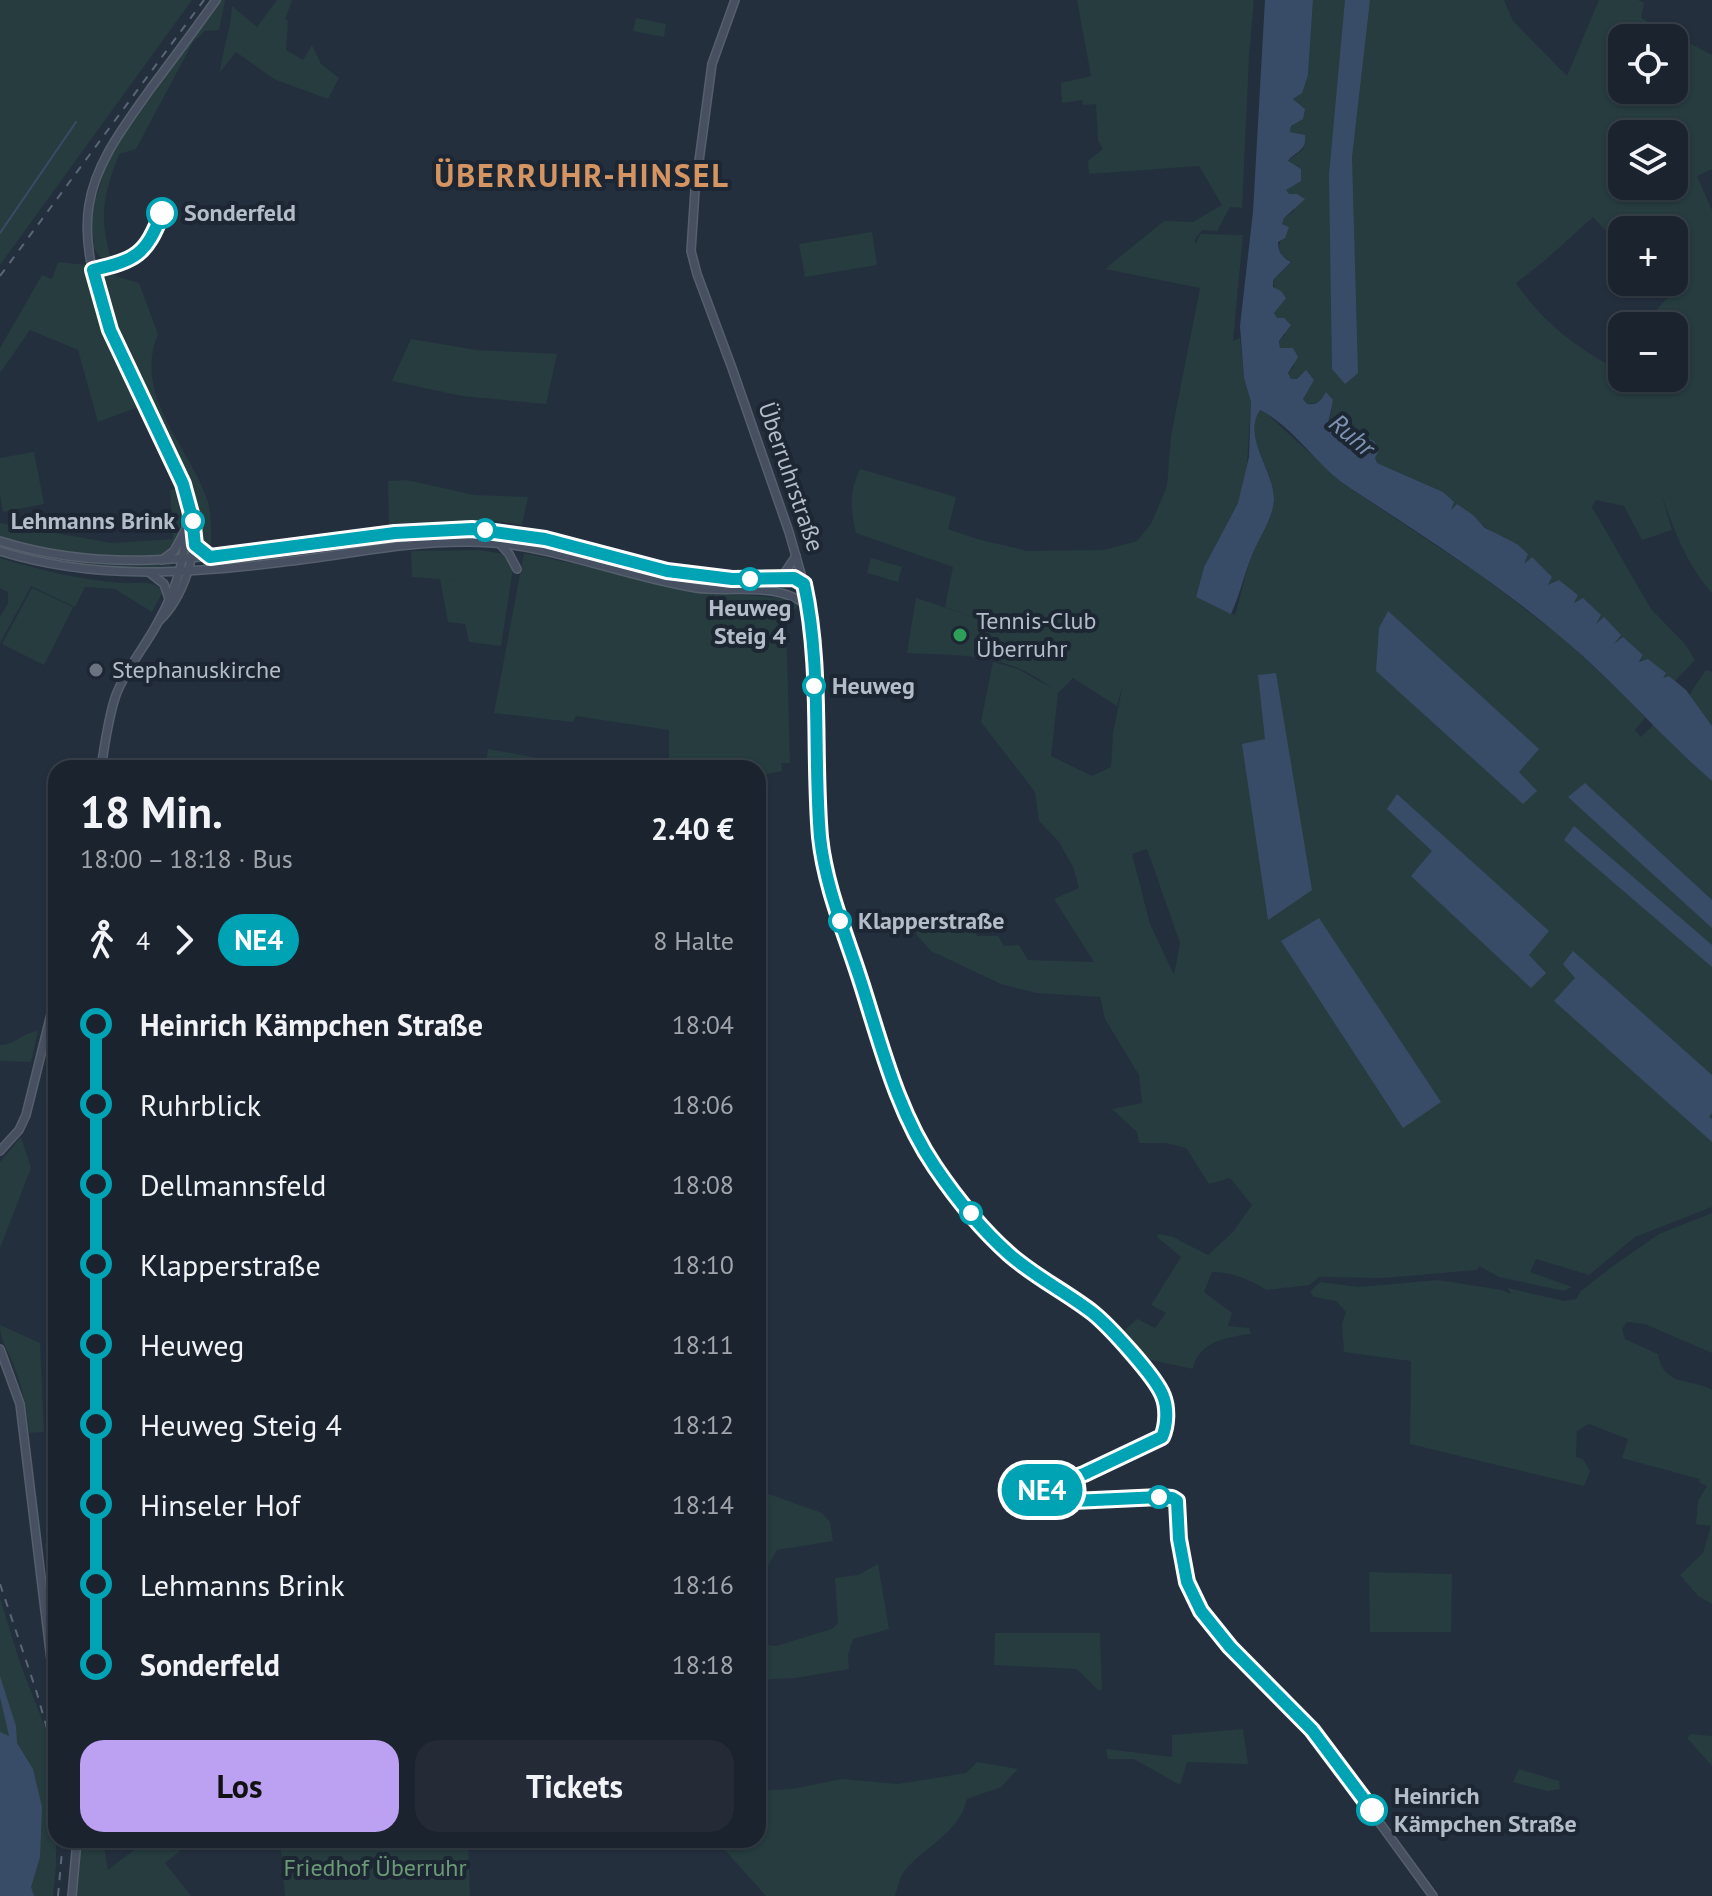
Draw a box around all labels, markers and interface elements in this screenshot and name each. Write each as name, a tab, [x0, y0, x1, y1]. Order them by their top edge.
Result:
map controls	[1608, 24, 1688, 392]
button: locate	[1608, 24, 1688, 104]
button: layers	[1608, 120, 1688, 200]
district label: ÜBERRUHR-HINSEL	[434, 154, 730, 196]
place label: Sonderfeld	[184, 197, 296, 228]
marker: Sonderfeld	[147, 198, 177, 228]
button: +	[1608, 216, 1688, 296]
button: −	[1608, 312, 1688, 392]
street label: Überruhrstraße	[751, 398, 832, 556]
water label: Ruhr	[1323, 406, 1383, 464]
place label: Lehmanns Brink	[11, 505, 175, 536]
marker: Lehmanns Brink	[182, 510, 204, 532]
unlabelled marker	[474, 519, 496, 541]
marker: Heuweg Steig 4	[739, 568, 761, 590]
place label: Heuweg Steig 4	[709, 592, 791, 651]
place label: Tennis-Club Überruhr	[976, 605, 1096, 664]
marker: Tennis-Club Überruhr	[951, 626, 969, 644]
place label: Stephanuskirche	[112, 654, 281, 685]
marker: Stephanuskirche	[87, 661, 105, 679]
place label: Heuweg	[832, 670, 915, 701]
marker: Heuweg	[803, 675, 825, 697]
text: 18 Min.	[80, 783, 223, 840]
text: 2.40 €	[651, 809, 734, 848]
text: 18:00 – 18:18 · Bus	[80, 842, 293, 875]
place label: Klapperstraße	[858, 905, 1005, 936]
marker: Klapperstraße	[829, 910, 851, 932]
icon: walk	[80, 918, 124, 962]
icon: forward	[162, 918, 206, 962]
text: NE4	[234, 921, 283, 958]
text: 4	[136, 924, 150, 957]
text: 8 Halte	[653, 924, 734, 957]
text: Heinrich Kämpchen Straße	[140, 1005, 483, 1044]
text: 18:04	[672, 1008, 734, 1041]
text: Ruhrblick	[140, 1085, 261, 1124]
text: 18:06	[672, 1088, 734, 1121]
text: Dellmannsfeld	[140, 1165, 326, 1204]
text: 18:08	[672, 1168, 734, 1201]
unlabelled marker	[960, 1202, 982, 1224]
text: Klapperstraße	[140, 1245, 321, 1284]
text: 18:10	[672, 1248, 734, 1281]
text: Heuweg	[140, 1325, 244, 1364]
text: 18:11	[672, 1328, 734, 1361]
text: Heuweg Steig 4	[140, 1405, 342, 1444]
text: 18:12	[672, 1408, 734, 1441]
line badge: NE4	[996, 1464, 1088, 1516]
text: NE4	[1018, 1471, 1066, 1508]
text: Hinseler Hof	[140, 1485, 300, 1524]
unlabelled marker	[1148, 1486, 1170, 1508]
text: 18:14	[672, 1488, 734, 1521]
text: Lehmanns Brink	[140, 1565, 345, 1604]
text: 18:16	[672, 1568, 734, 1601]
text: Sonderfeld	[140, 1645, 280, 1684]
text: 18:18	[672, 1648, 734, 1681]
button: Los	[80, 1740, 399, 1832]
button: Tickets	[415, 1740, 734, 1832]
place label: Heinrich Kämpchen Straße	[1394, 1780, 1577, 1839]
marker: Heinrich Kämpchen Straße	[1357, 1795, 1387, 1825]
park label: Friedhof Überruhr	[283, 1852, 467, 1883]

